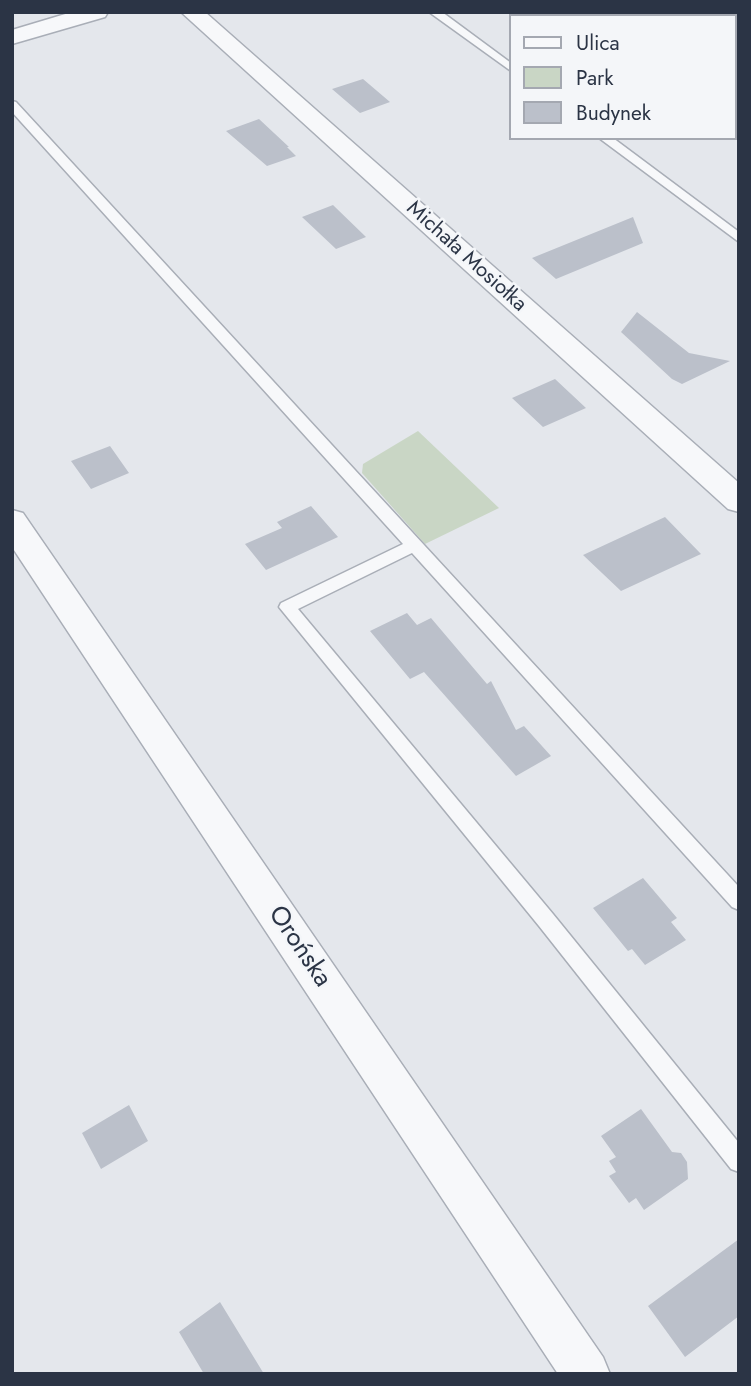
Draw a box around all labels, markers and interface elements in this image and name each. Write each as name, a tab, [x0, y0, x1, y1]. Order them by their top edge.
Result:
legend	[510, 14, 737, 140]
text: Ulica	[576, 28, 620, 58]
text: Park	[576, 63, 613, 93]
text: Budynek	[576, 98, 651, 128]
street label: Michała Mosiołka	[401, 196, 531, 318]
street label: Orońska	[261, 900, 337, 994]

